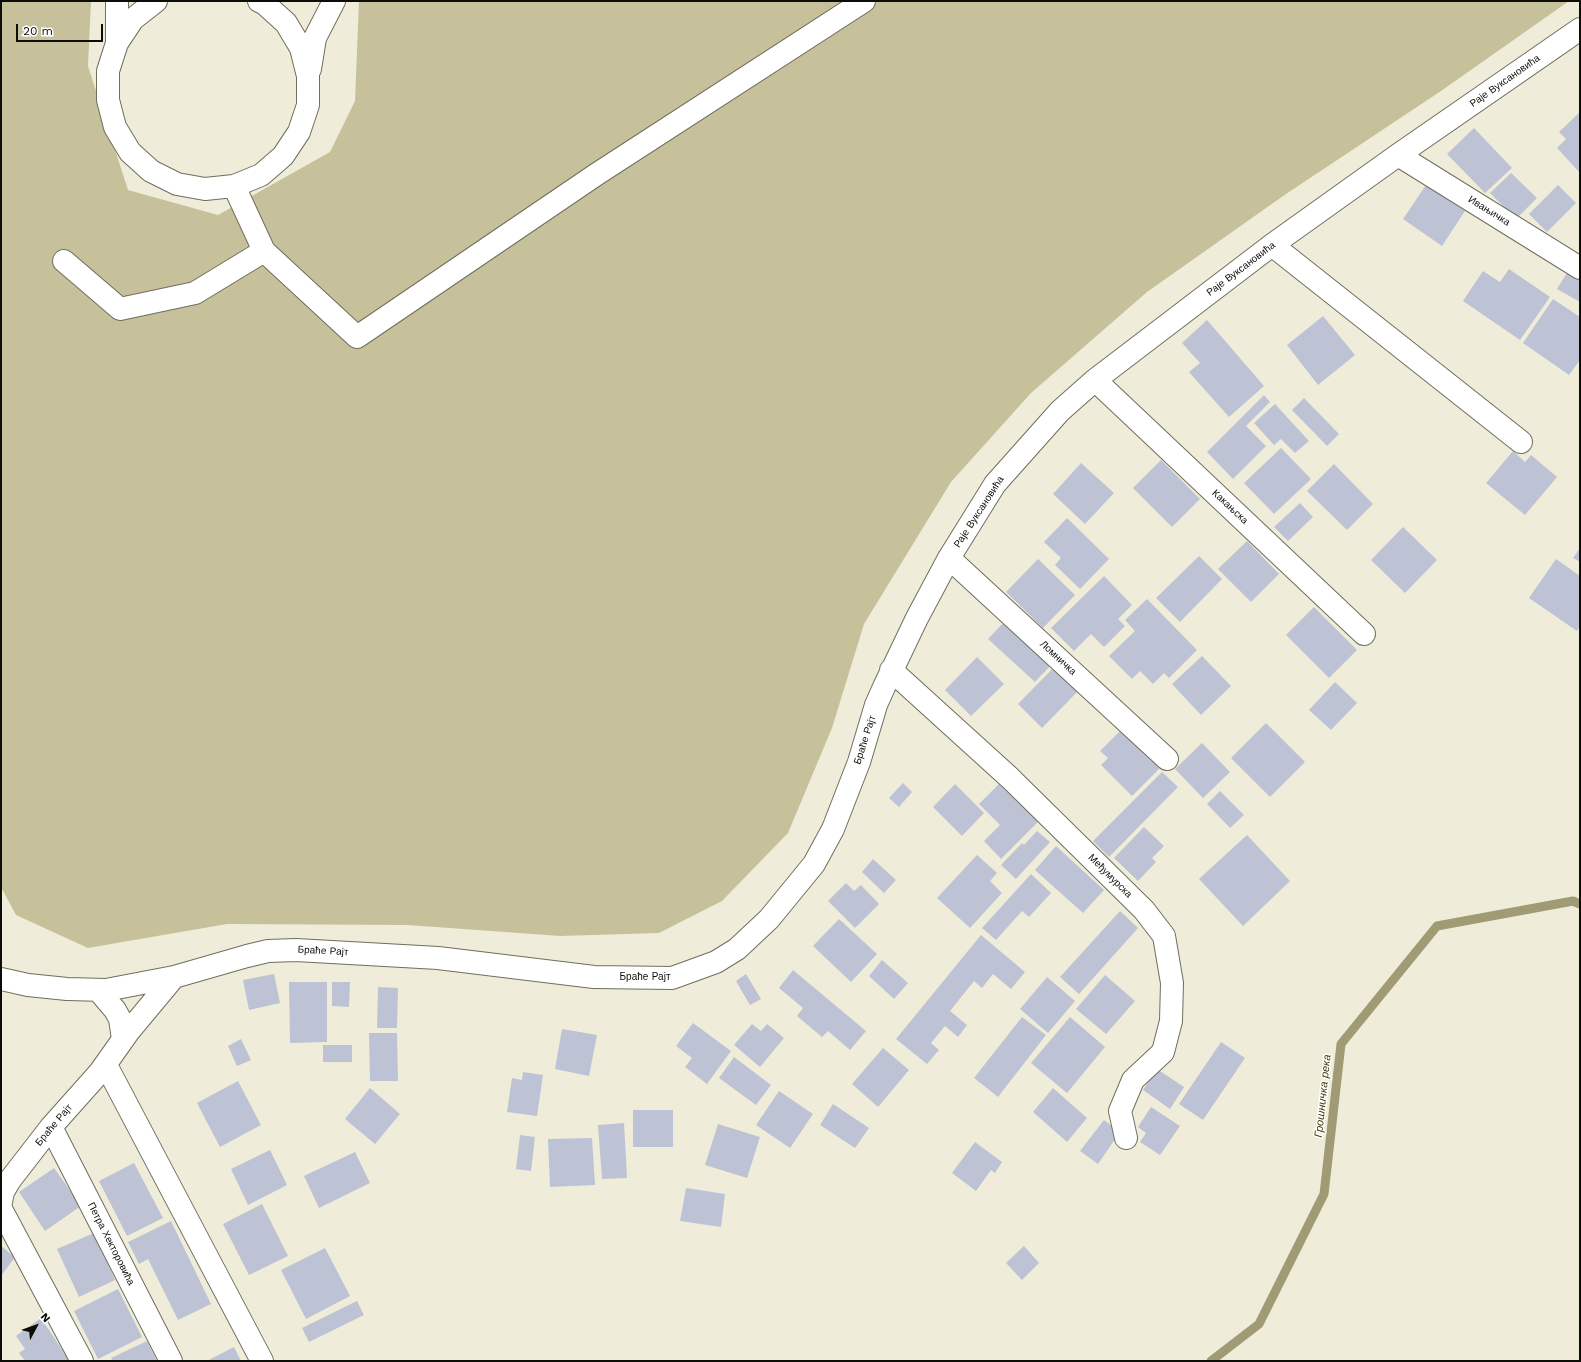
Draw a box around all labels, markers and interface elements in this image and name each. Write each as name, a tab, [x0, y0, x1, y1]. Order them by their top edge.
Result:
scale bar	[18, 16, 105, 42]
text: 20 m	[23, 24, 53, 38]
street label: Раје Вуксановића	[1468, 52, 1542, 110]
street label: Ивањичка	[1466, 193, 1512, 229]
street label: Раје Вуксановића	[1204, 239, 1278, 299]
street label: Раје Вуксановића	[951, 474, 1007, 550]
street label: Какањска	[1210, 487, 1250, 527]
street label: Ломничка	[1037, 638, 1079, 678]
street label: Браће Рајт	[851, 714, 879, 766]
street label: Међумурска	[1086, 852, 1134, 900]
street label: Браће Рајт	[297, 944, 349, 958]
street label: Браће Рајт	[620, 971, 670, 983]
water label: Грошничка река	[1312, 1054, 1334, 1138]
street label: Браће Рајт	[33, 1102, 75, 1148]
street label: Петра Хекторовића	[85, 1201, 137, 1287]
north arrow	[16, 1306, 56, 1346]
text: N	[38, 1310, 53, 1325]

